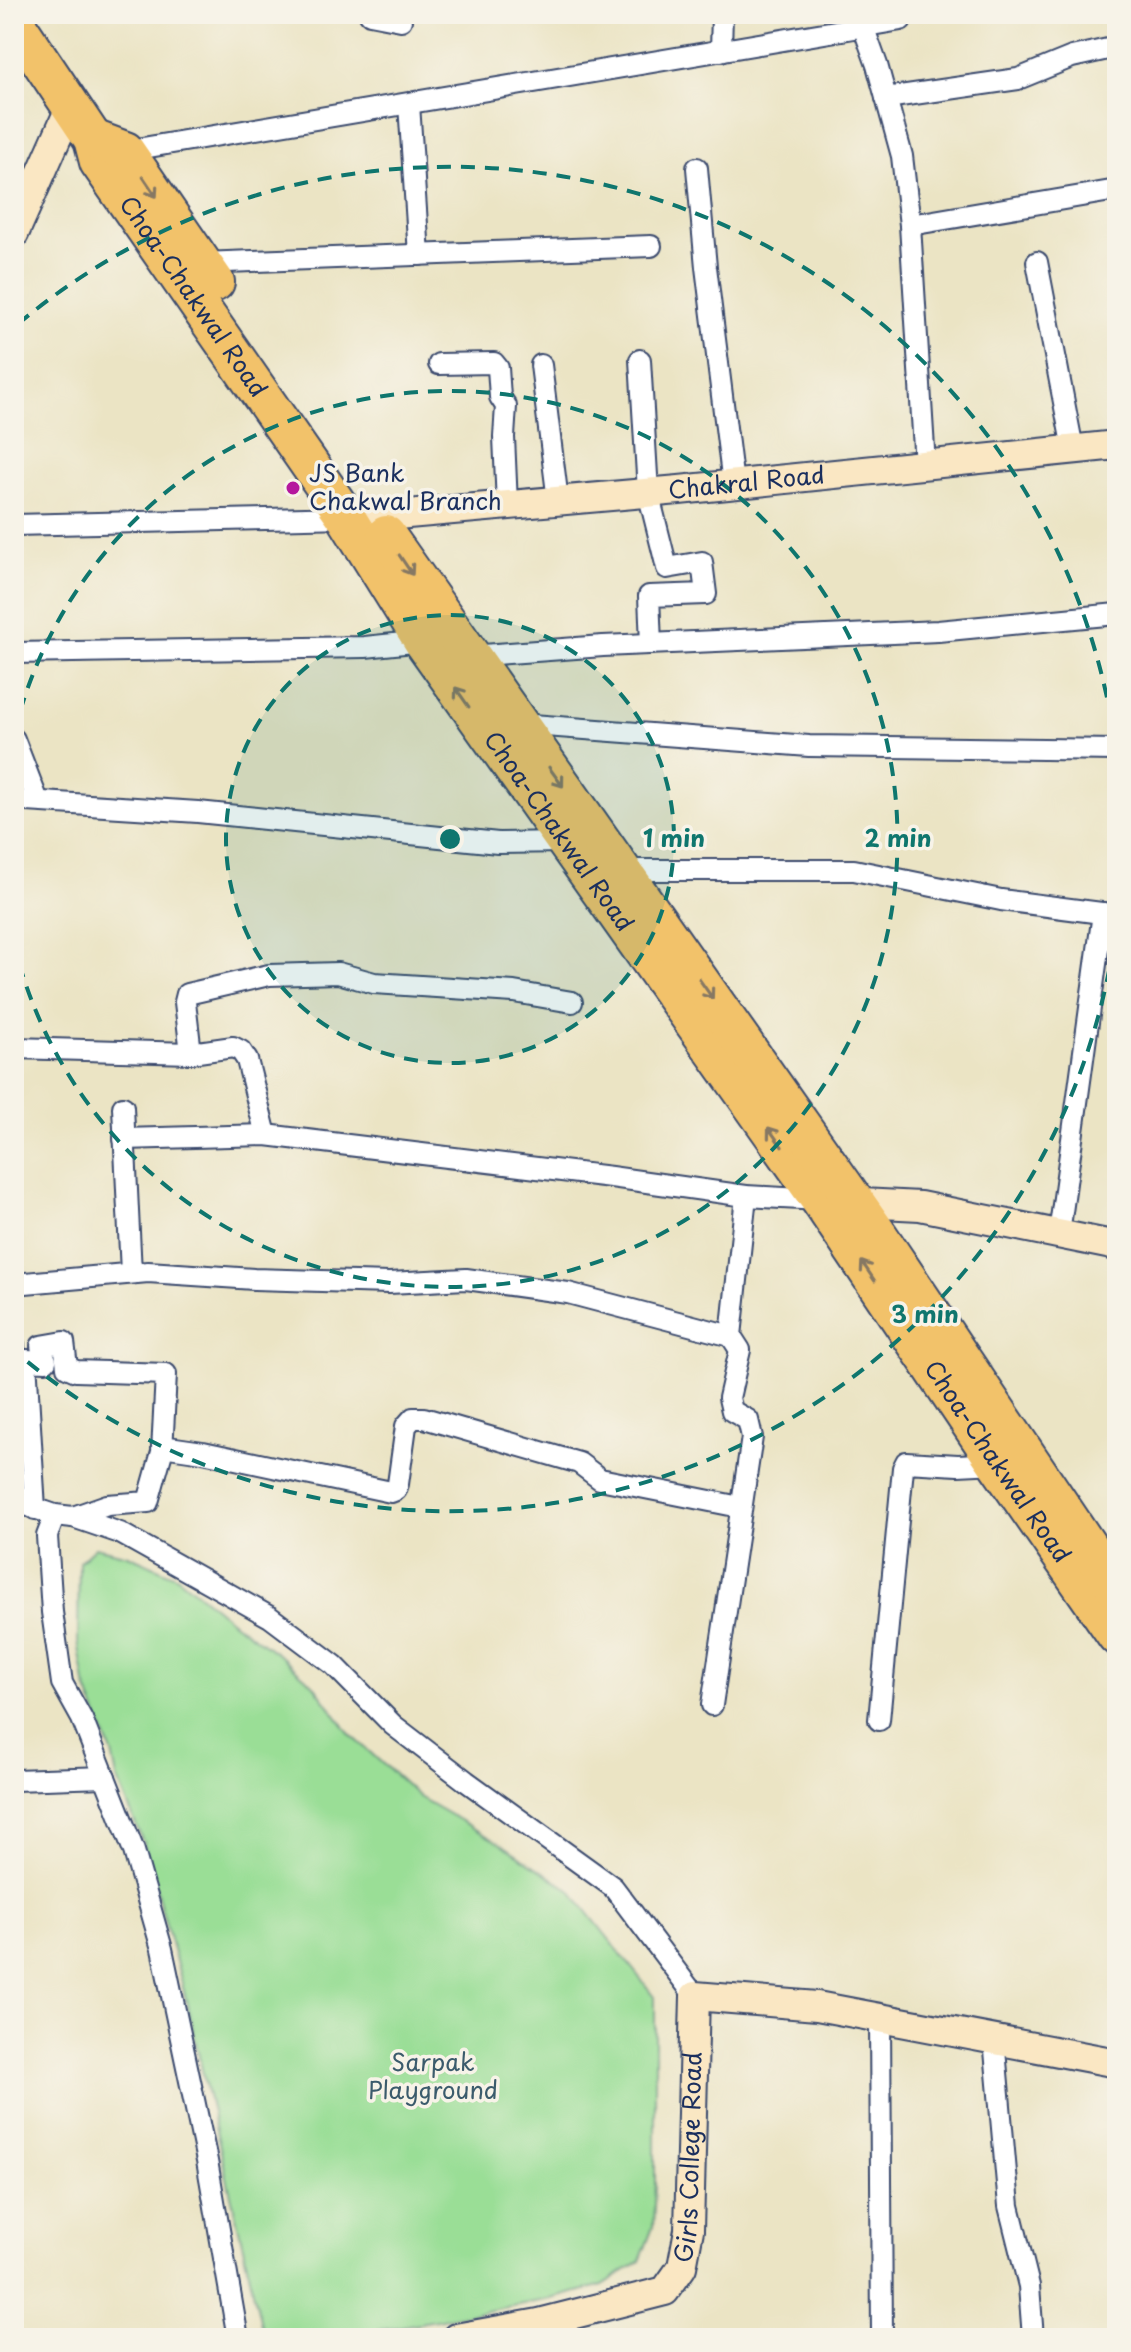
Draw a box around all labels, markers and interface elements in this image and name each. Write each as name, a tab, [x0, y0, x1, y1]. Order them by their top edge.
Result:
one-way arrow	[142, 176, 158, 198]
street label: Choa-Chakwal Road	[112, 188, 277, 404]
place label: JS Bank Chakwal Branch	[309, 454, 502, 518]
street label: Chakral Road	[666, 455, 826, 507]
marker: JS Bank Chakwal Branch	[284, 479, 302, 497]
one-way arrow	[398, 553, 414, 575]
one-way arrow	[454, 687, 471, 708]
street label: Choa-Chakwal Road	[476, 723, 644, 938]
one-way arrow	[548, 765, 564, 787]
text: 1 min	[643, 819, 705, 855]
text: 2 min	[864, 819, 932, 855]
centre of rings	[436, 825, 464, 853]
one-way arrow	[698, 977, 714, 999]
one-way arrow	[767, 1127, 784, 1148]
one-way arrow	[859, 1260, 875, 1283]
text: 3 min	[891, 1295, 959, 1331]
street label: Choa-Chakwal Road	[917, 1352, 1081, 1569]
park label: Sarpak Playground	[368, 2043, 498, 2107]
street label: Girls College Road	[663, 2051, 710, 2266]

